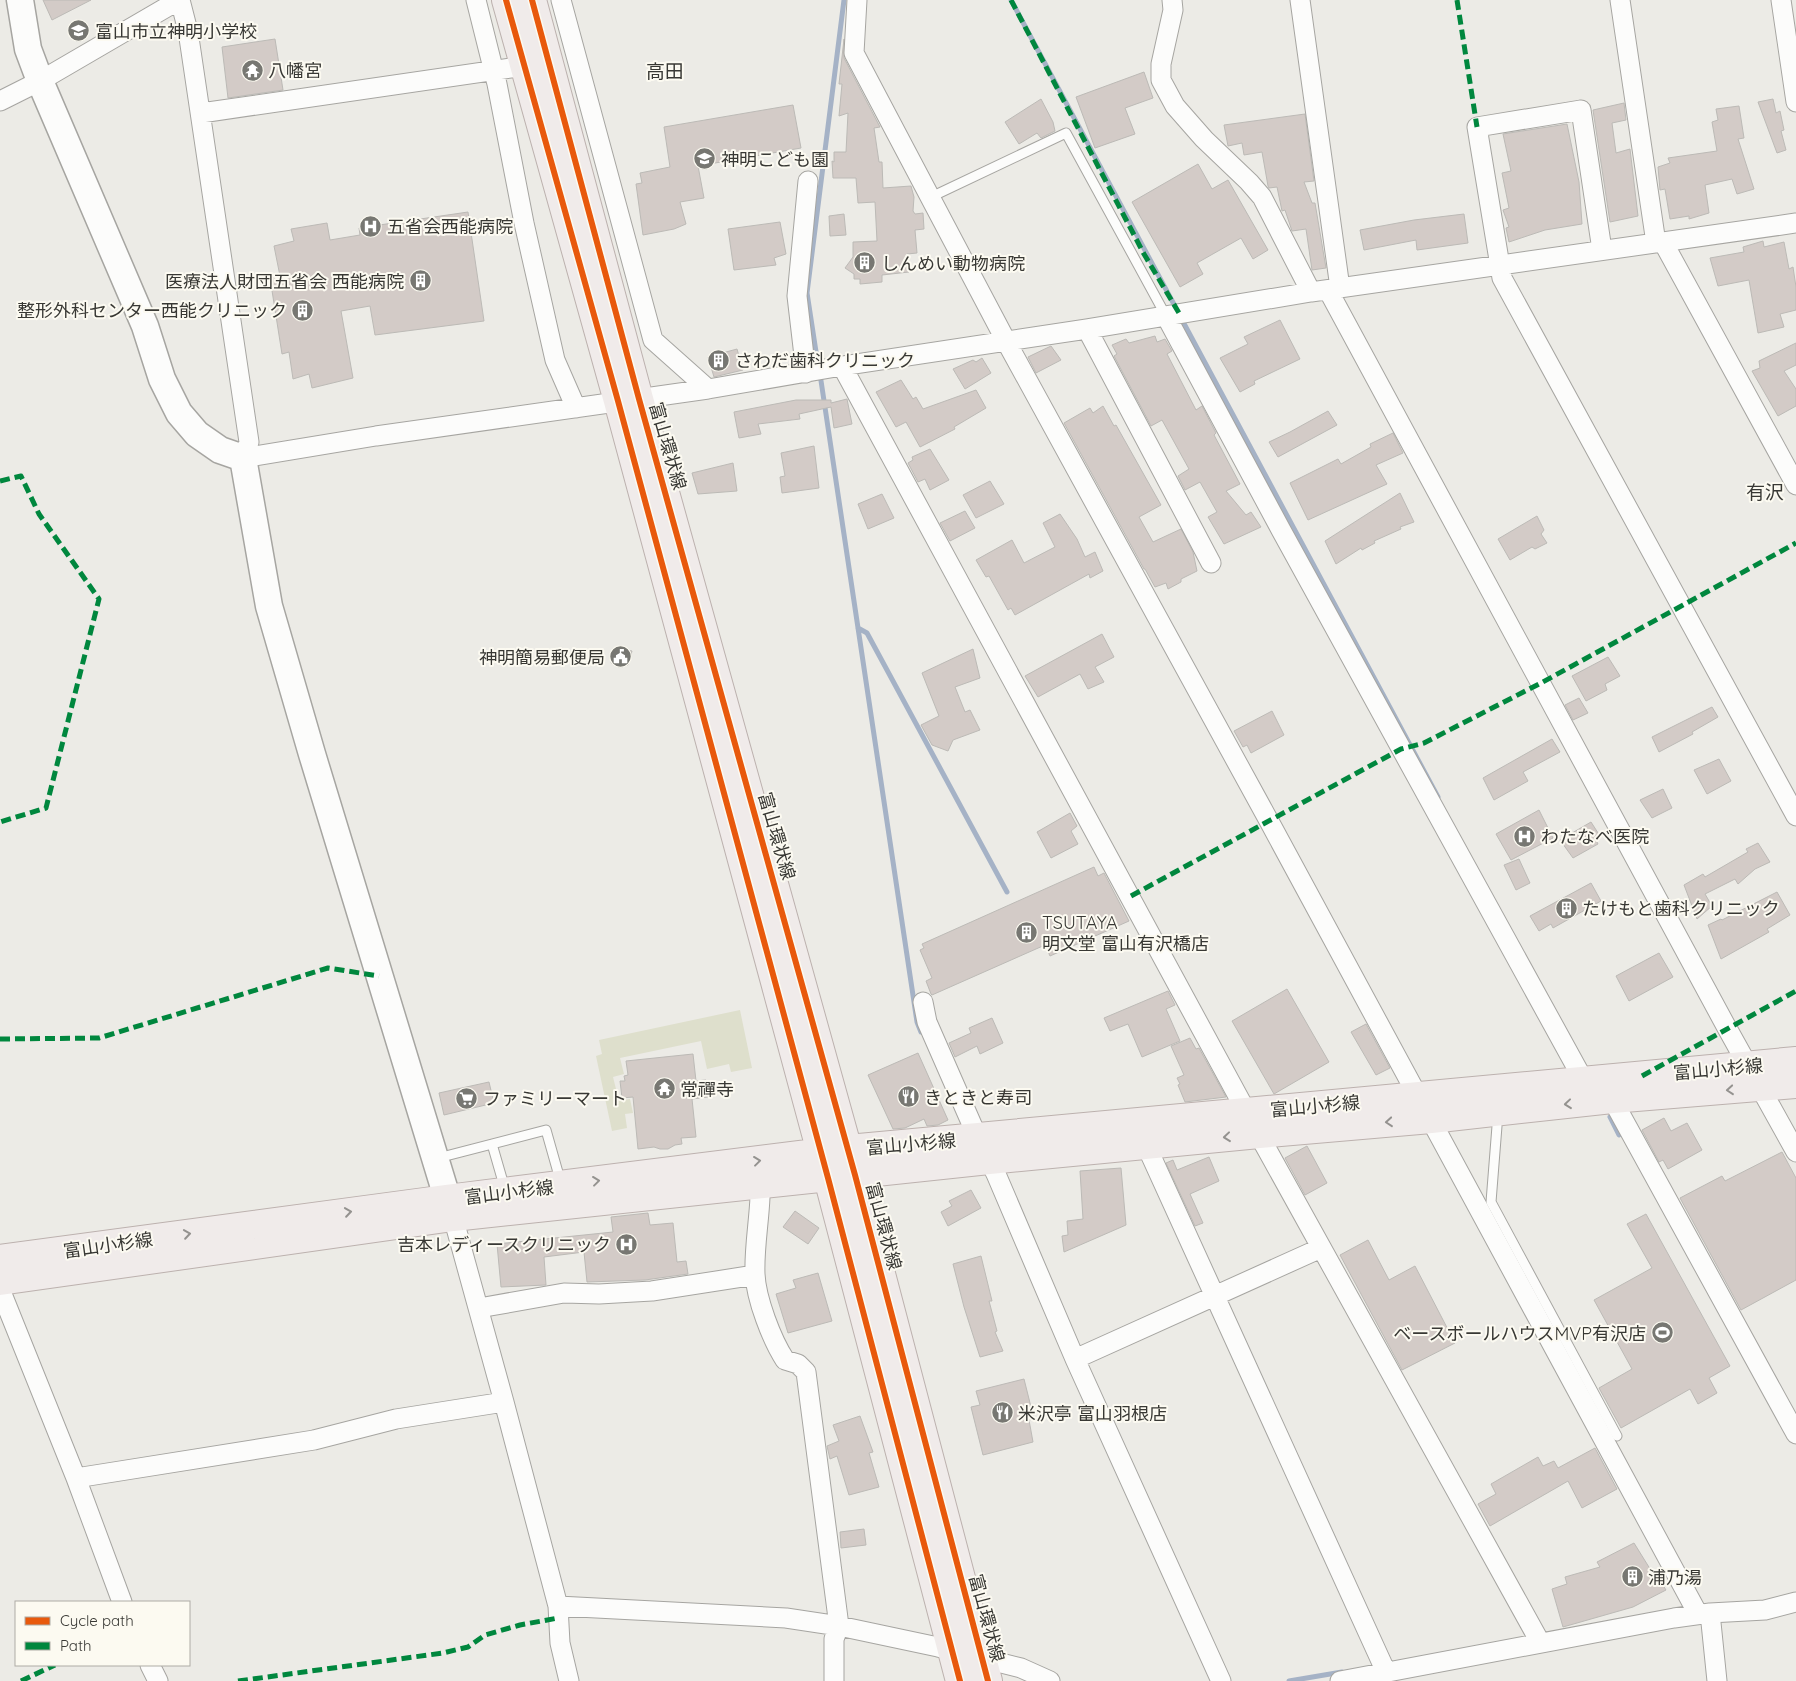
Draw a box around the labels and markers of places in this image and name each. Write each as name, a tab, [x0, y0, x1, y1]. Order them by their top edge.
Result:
school or university icon: 富山市立神明小学校	[67, 19, 91, 43]
place label: 富山市立神明小学校	[95, 20, 257, 43]
temple icon: 八幡宮	[240, 58, 264, 82]
place label: 八幡宮	[268, 59, 322, 82]
school or university icon: 神明こども園	[693, 147, 717, 171]
place label: 神明こども園	[721, 148, 829, 171]
hospital icon: 五省会西能病院	[359, 214, 383, 238]
place label: 五省会西能病院	[387, 215, 513, 238]
building icon: しんめい動物病院	[853, 251, 877, 275]
place label: しんめい動物病院	[881, 252, 1025, 275]
building icon: 医療法人財団五省会 西能病院	[408, 269, 432, 293]
place label: 医療法人財団五省会 西能病院	[165, 270, 404, 293]
building icon: 整形外科センター西能クリニック	[291, 298, 315, 322]
place label: 整形外科センター西能クリニック	[17, 299, 287, 322]
building icon: さわだ歯科クリニック	[707, 348, 731, 372]
place label: さわだ歯科クリニック	[735, 349, 915, 372]
public building icon: 神明簡易郵便局	[609, 645, 633, 669]
place label: 神明簡易郵便局	[479, 646, 605, 669]
hospital icon: わたなべ医院	[1513, 824, 1537, 848]
place label: わたなべ医院	[1541, 825, 1649, 848]
building icon: たけもと歯科クリニック	[1554, 896, 1578, 920]
place label: たけもと歯科クリニック	[1582, 897, 1780, 920]
place label: TSUTAYA 明文堂 富山有沢橋店	[1042, 911, 1209, 955]
building icon: TSUTAYA 明文堂 富山有沢橋店	[1014, 920, 1038, 944]
temple icon: 常禪寺	[652, 1077, 676, 1101]
place label: 常禪寺	[680, 1078, 734, 1101]
restaurant icon: きときと寿司	[896, 1085, 920, 1109]
supermarket icon: ファミリーマート	[455, 1086, 479, 1110]
place label: きときと寿司	[924, 1086, 1032, 1109]
place label: ファミリーマート	[483, 1087, 627, 1110]
hospital icon: 吉本レディースクリニック	[615, 1232, 639, 1256]
place label: 吉本レディースクリニック	[397, 1233, 611, 1256]
sports icon: ベースボールハウスMVP有沢店	[1650, 1321, 1674, 1345]
place label: ベースボールハウスMVP有沢店	[1393, 1322, 1646, 1345]
restaurant icon: 米沢亭 富山羽根店	[990, 1401, 1014, 1425]
place label: 米沢亭 富山羽根店	[1018, 1402, 1167, 1425]
building icon: 浦乃湯	[1620, 1565, 1644, 1589]
place label: 浦乃湯	[1648, 1566, 1702, 1589]

